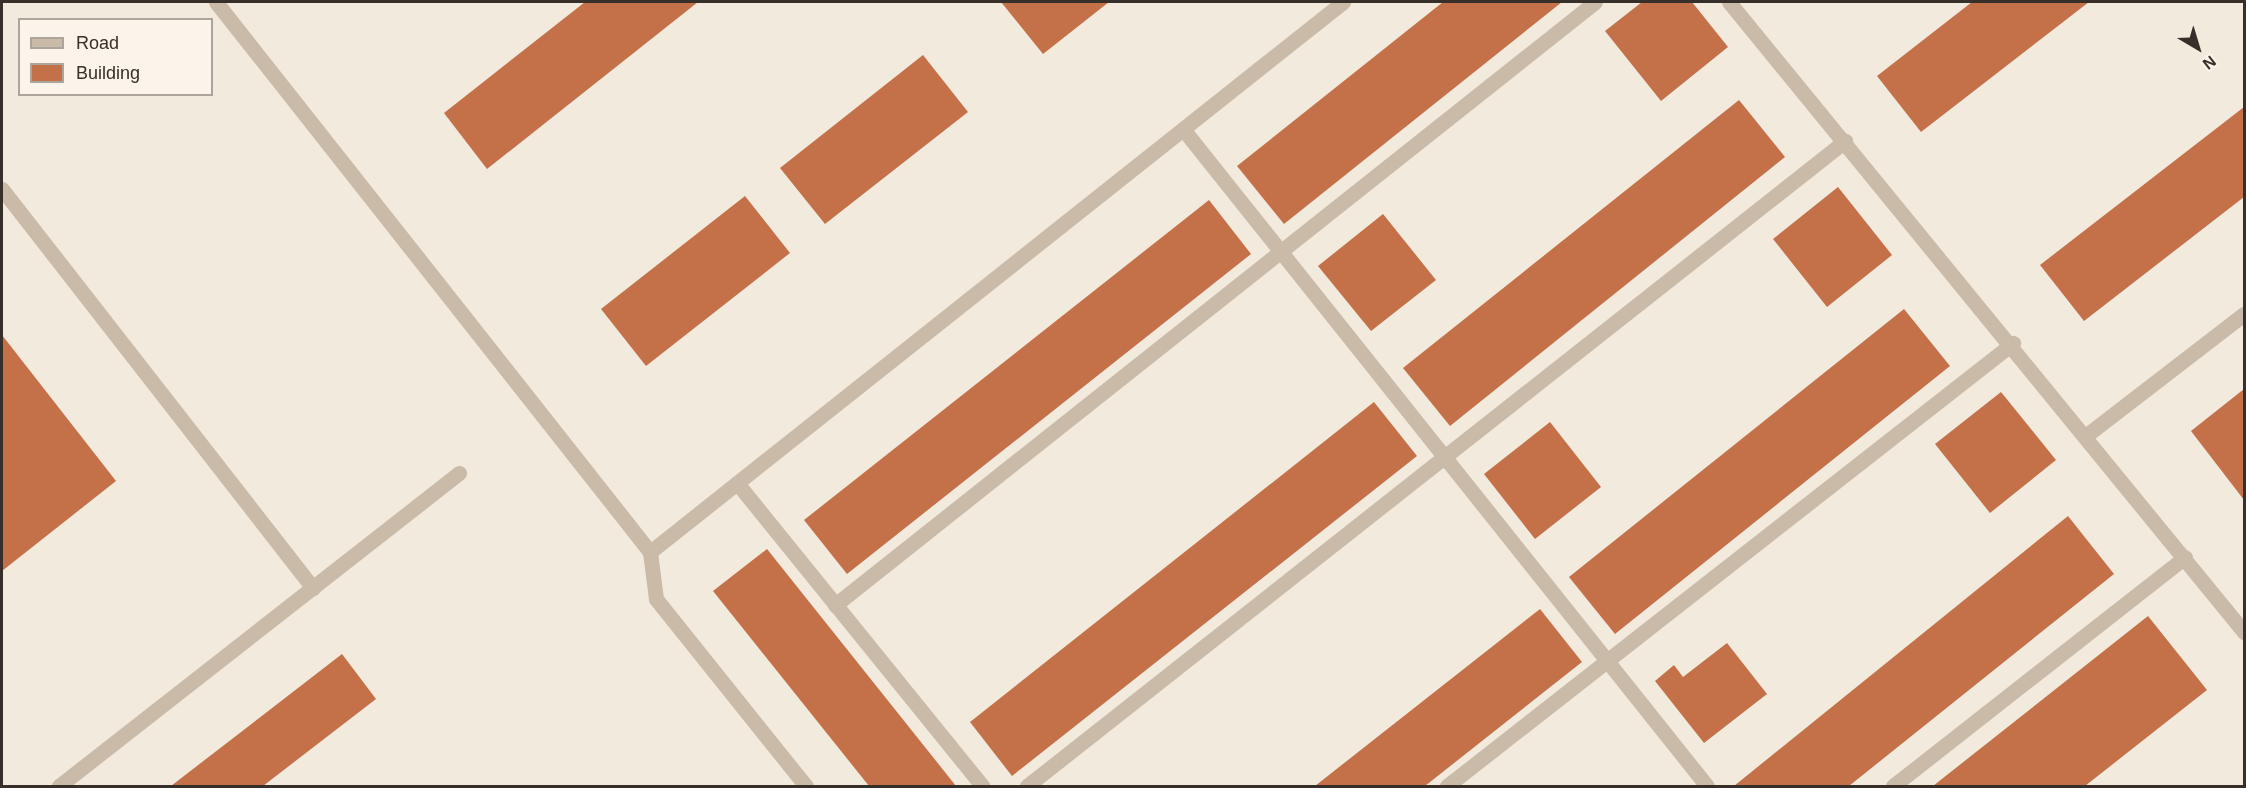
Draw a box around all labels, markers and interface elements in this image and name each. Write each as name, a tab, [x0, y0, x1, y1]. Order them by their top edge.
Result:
legend	[18, 18, 213, 96]
north arrow	[2168, 18, 2228, 78]
text: Road	[76, 33, 119, 53]
text: N	[2200, 52, 2219, 73]
text: Building	[76, 63, 140, 83]

